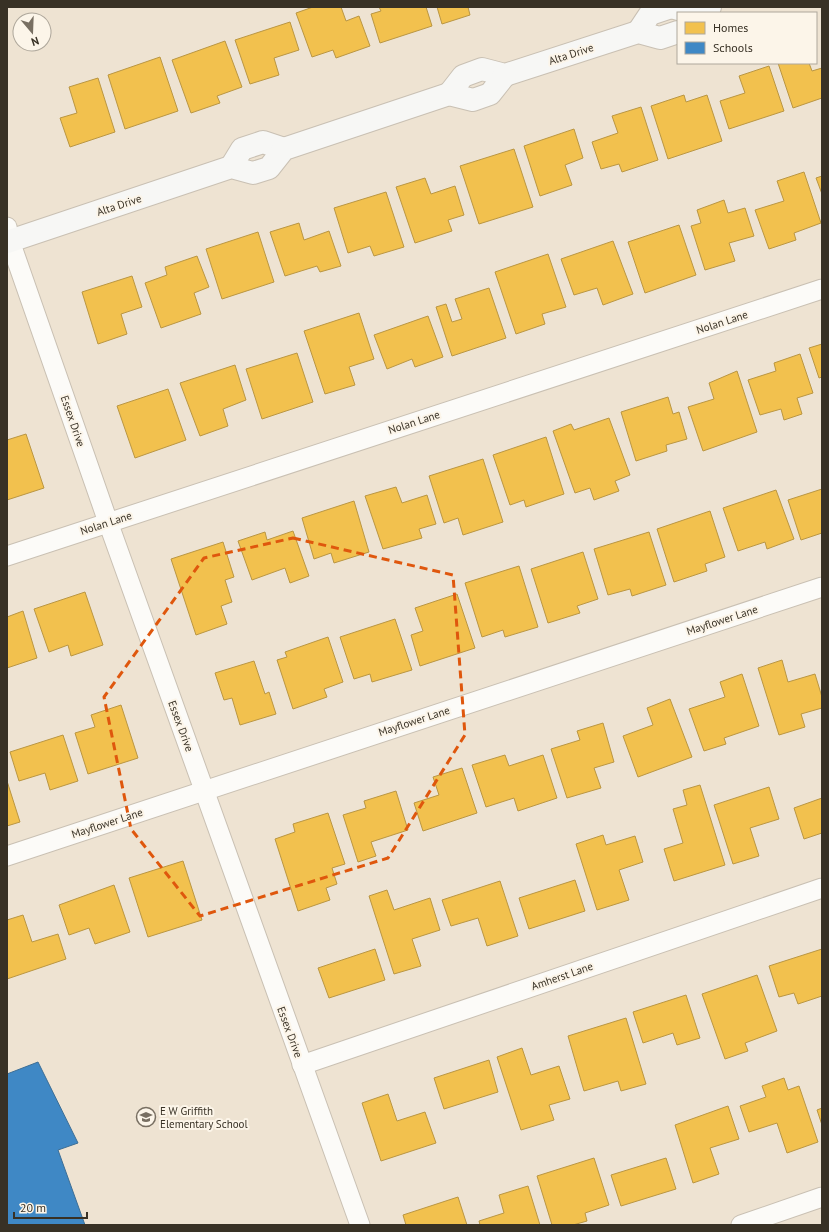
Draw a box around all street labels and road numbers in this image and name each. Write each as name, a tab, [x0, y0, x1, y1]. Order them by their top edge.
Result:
street label: Alta Drive	[547, 40, 596, 68]
street label: Alta Drive	[95, 191, 144, 219]
street label: Nolan Lane	[694, 307, 750, 337]
street label: Essex Drive	[58, 393, 88, 449]
street label: Nolan Lane	[386, 407, 442, 437]
street label: Nolan Lane	[78, 508, 134, 538]
street label: Mayflower Lane	[685, 602, 760, 638]
street label: Essex Drive	[165, 699, 197, 754]
street label: Mayflower Lane	[377, 703, 452, 739]
street label: Mayflower Lane	[70, 805, 145, 841]
street label: Amherst Lane	[529, 959, 595, 993]
street label: Essex Drive	[274, 1005, 306, 1060]

